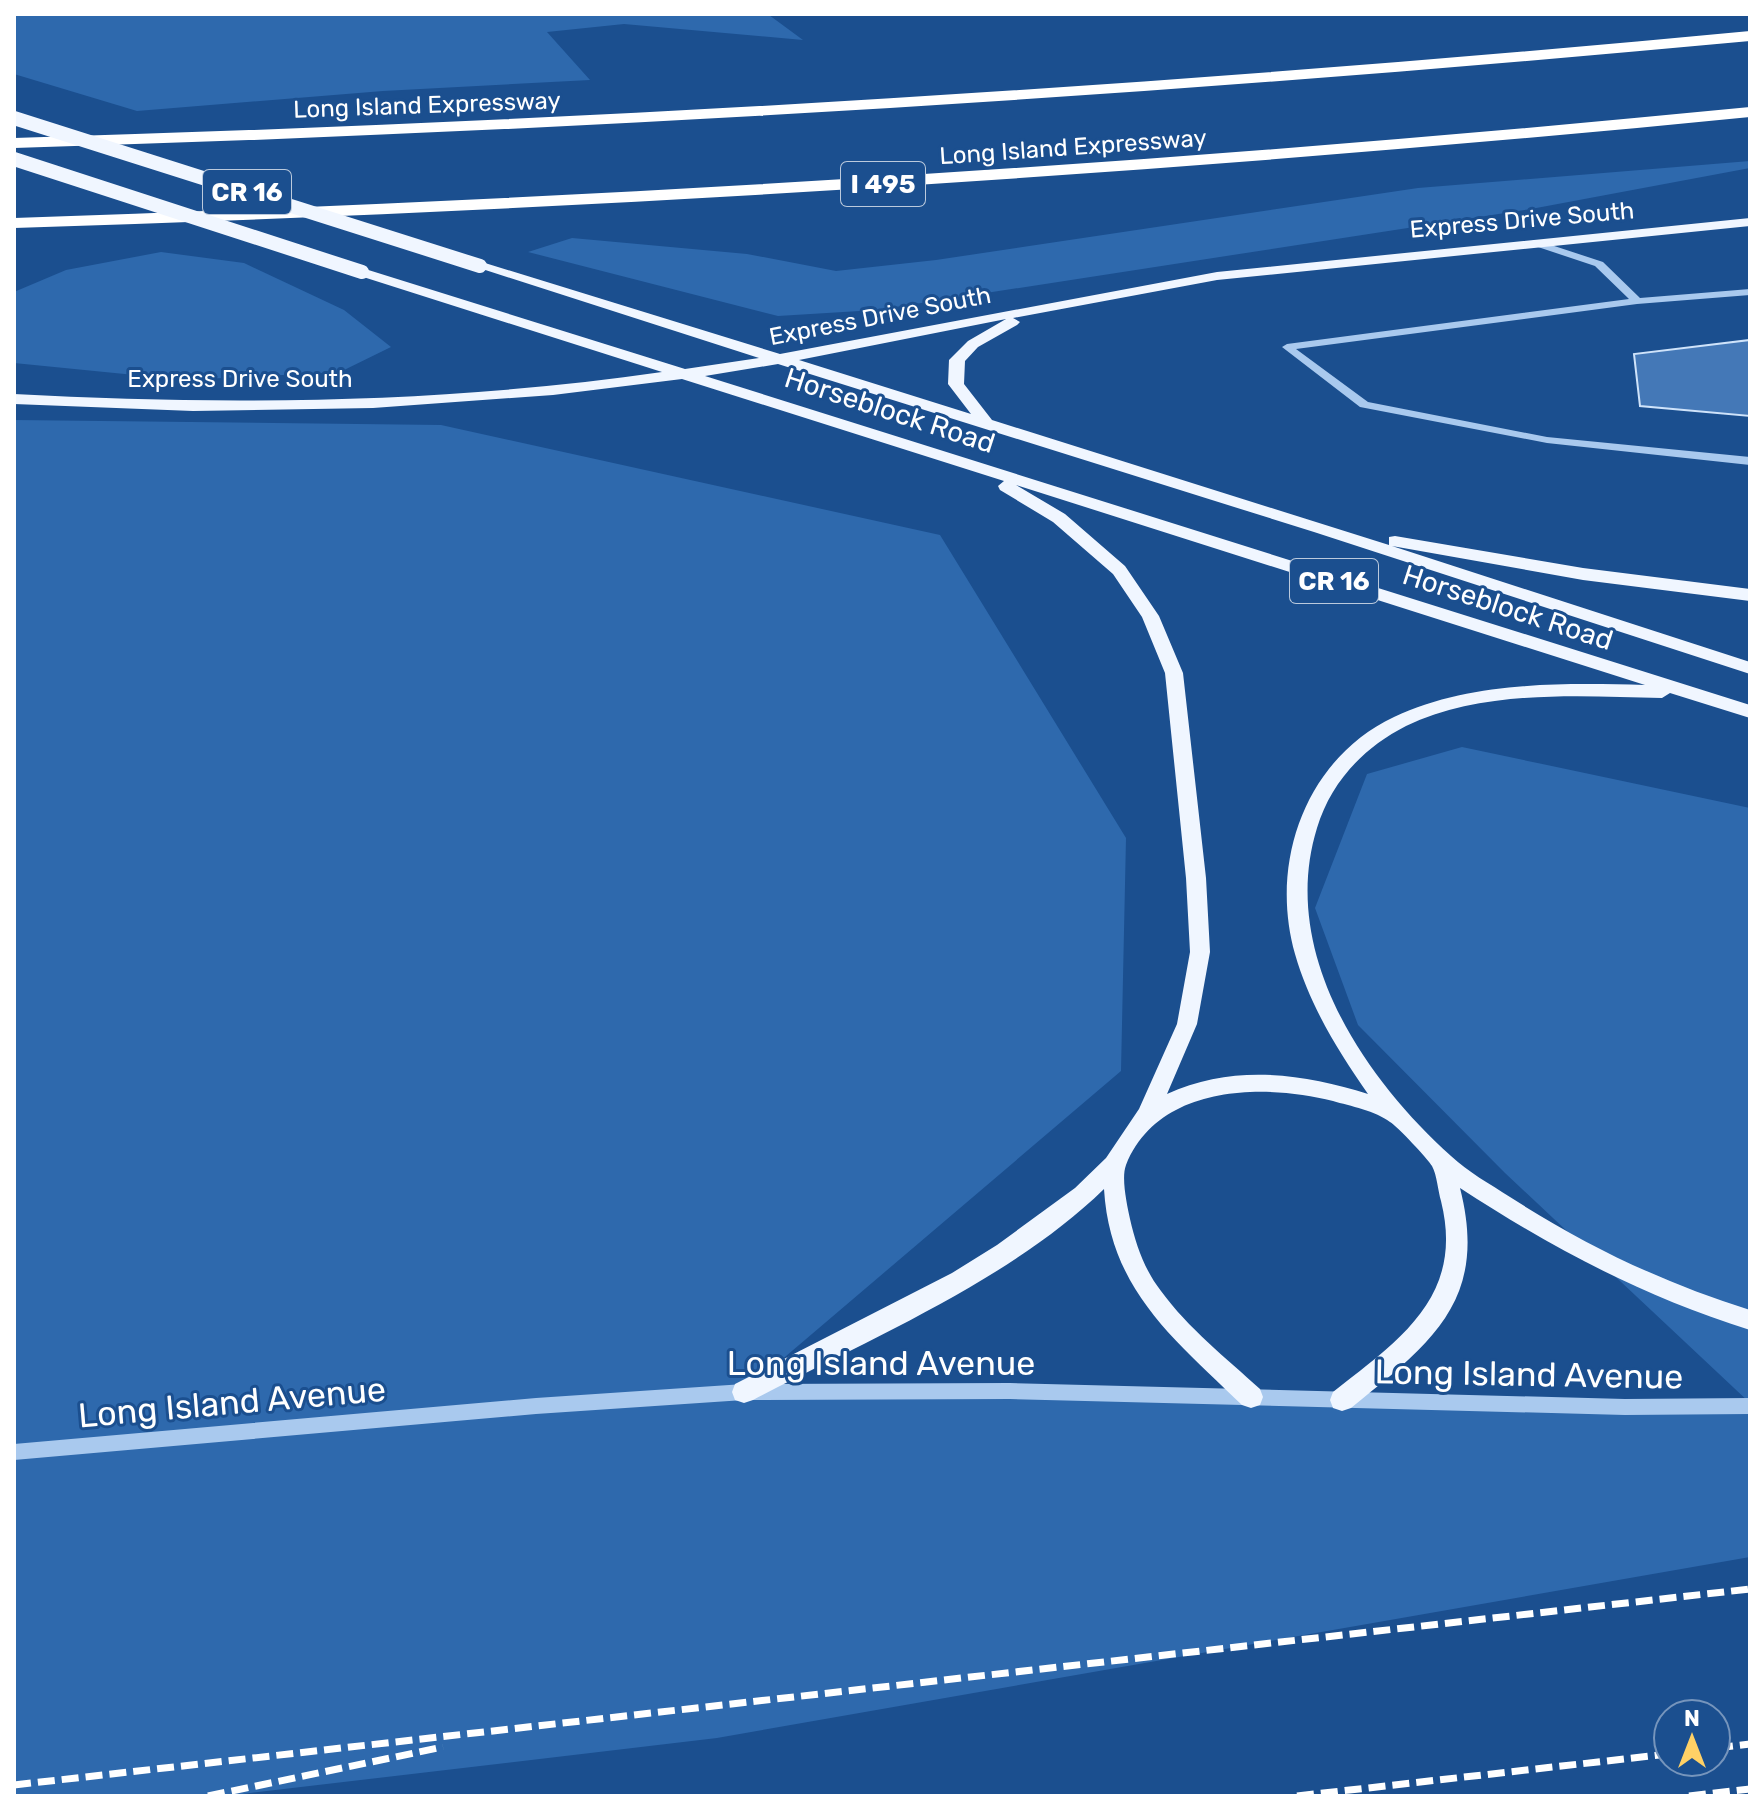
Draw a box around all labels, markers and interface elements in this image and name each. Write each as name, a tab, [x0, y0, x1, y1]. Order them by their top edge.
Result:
street label: Long Island Expressway	[293, 86, 561, 124]
street label: Long Island Expressway	[938, 124, 1208, 170]
road number: I 495	[841, 162, 925, 206]
road number: CR 16	[203, 170, 291, 214]
street label: Express Drive South	[1409, 196, 1635, 244]
street label: Express Drive South	[767, 281, 993, 351]
street label: Horseblock Road	[781, 361, 999, 460]
street label: Express Drive South	[127, 365, 353, 393]
street label: Horseblock Road	[1399, 558, 1617, 657]
road number: CR 16	[1290, 559, 1378, 603]
street label: Long Island Avenue	[727, 1343, 1035, 1384]
street label: Long Island Avenue	[1374, 1351, 1684, 1398]
street label: Long Island Avenue	[77, 1369, 388, 1436]
north arrow	[1652, 1698, 1732, 1778]
text: N	[1684, 1705, 1700, 1732]

